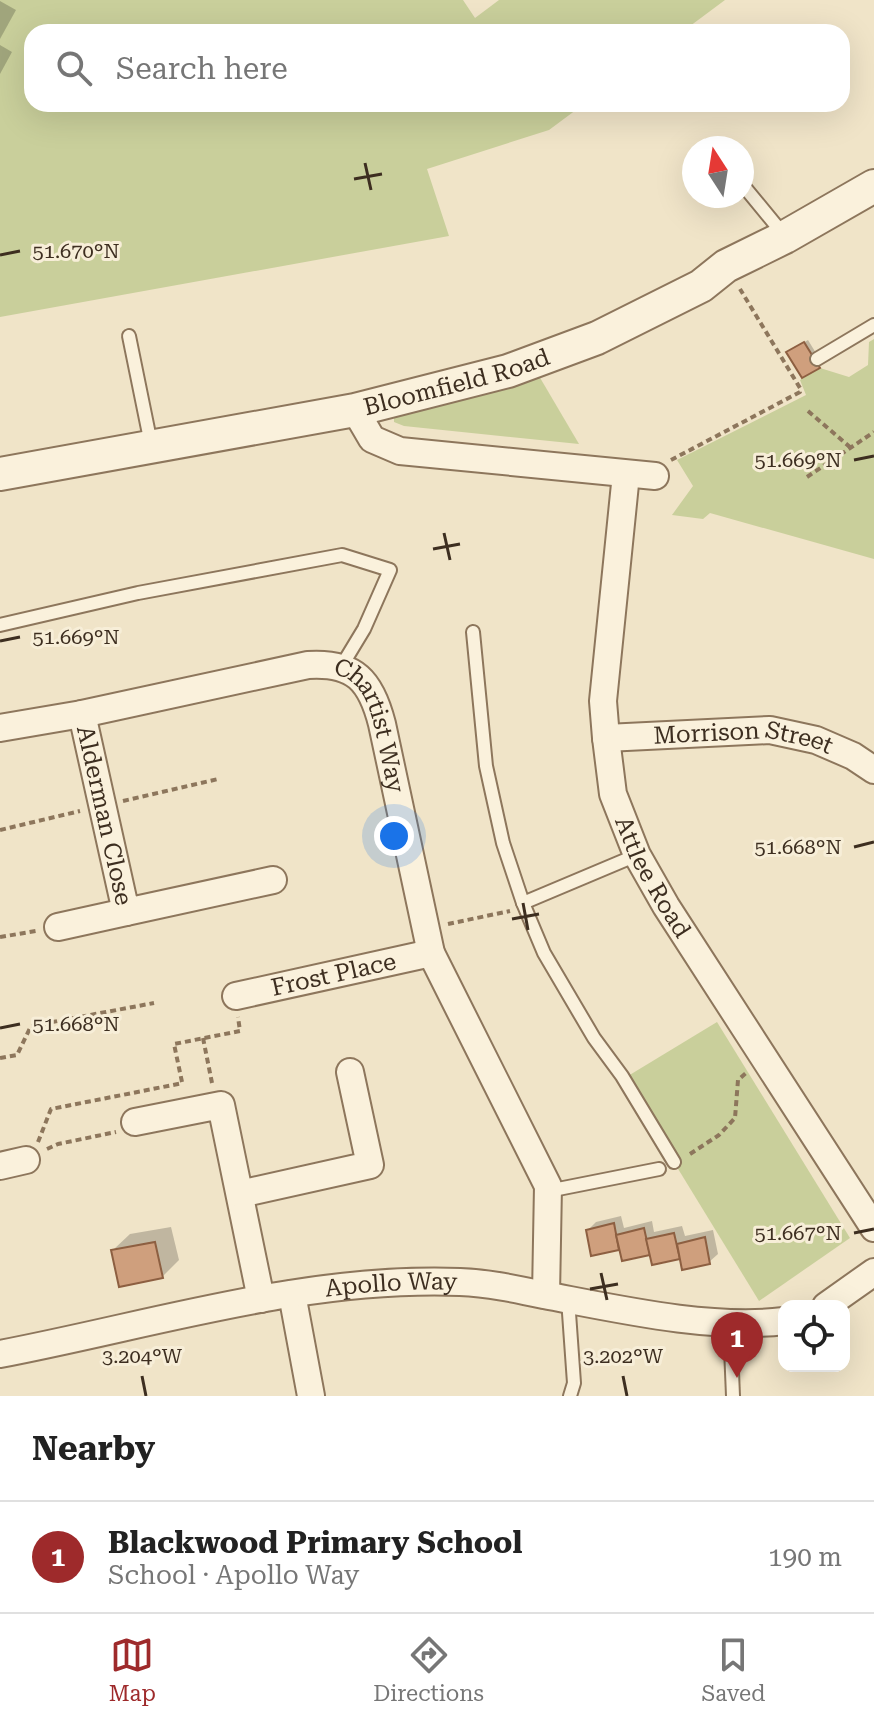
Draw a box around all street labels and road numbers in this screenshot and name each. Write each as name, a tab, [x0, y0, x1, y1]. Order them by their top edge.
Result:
street label: Bloomfield Road	[361, 343, 554, 421]
street label: Chartist Way	[331, 652, 410, 796]
street label: Morrison Street	[653, 715, 838, 760]
street label: Alderman Close	[71, 723, 138, 908]
street label: Attlee Road	[609, 813, 697, 943]
street label: Frost Place	[269, 947, 399, 1002]
street label: Apollo Way	[323, 1267, 459, 1303]

